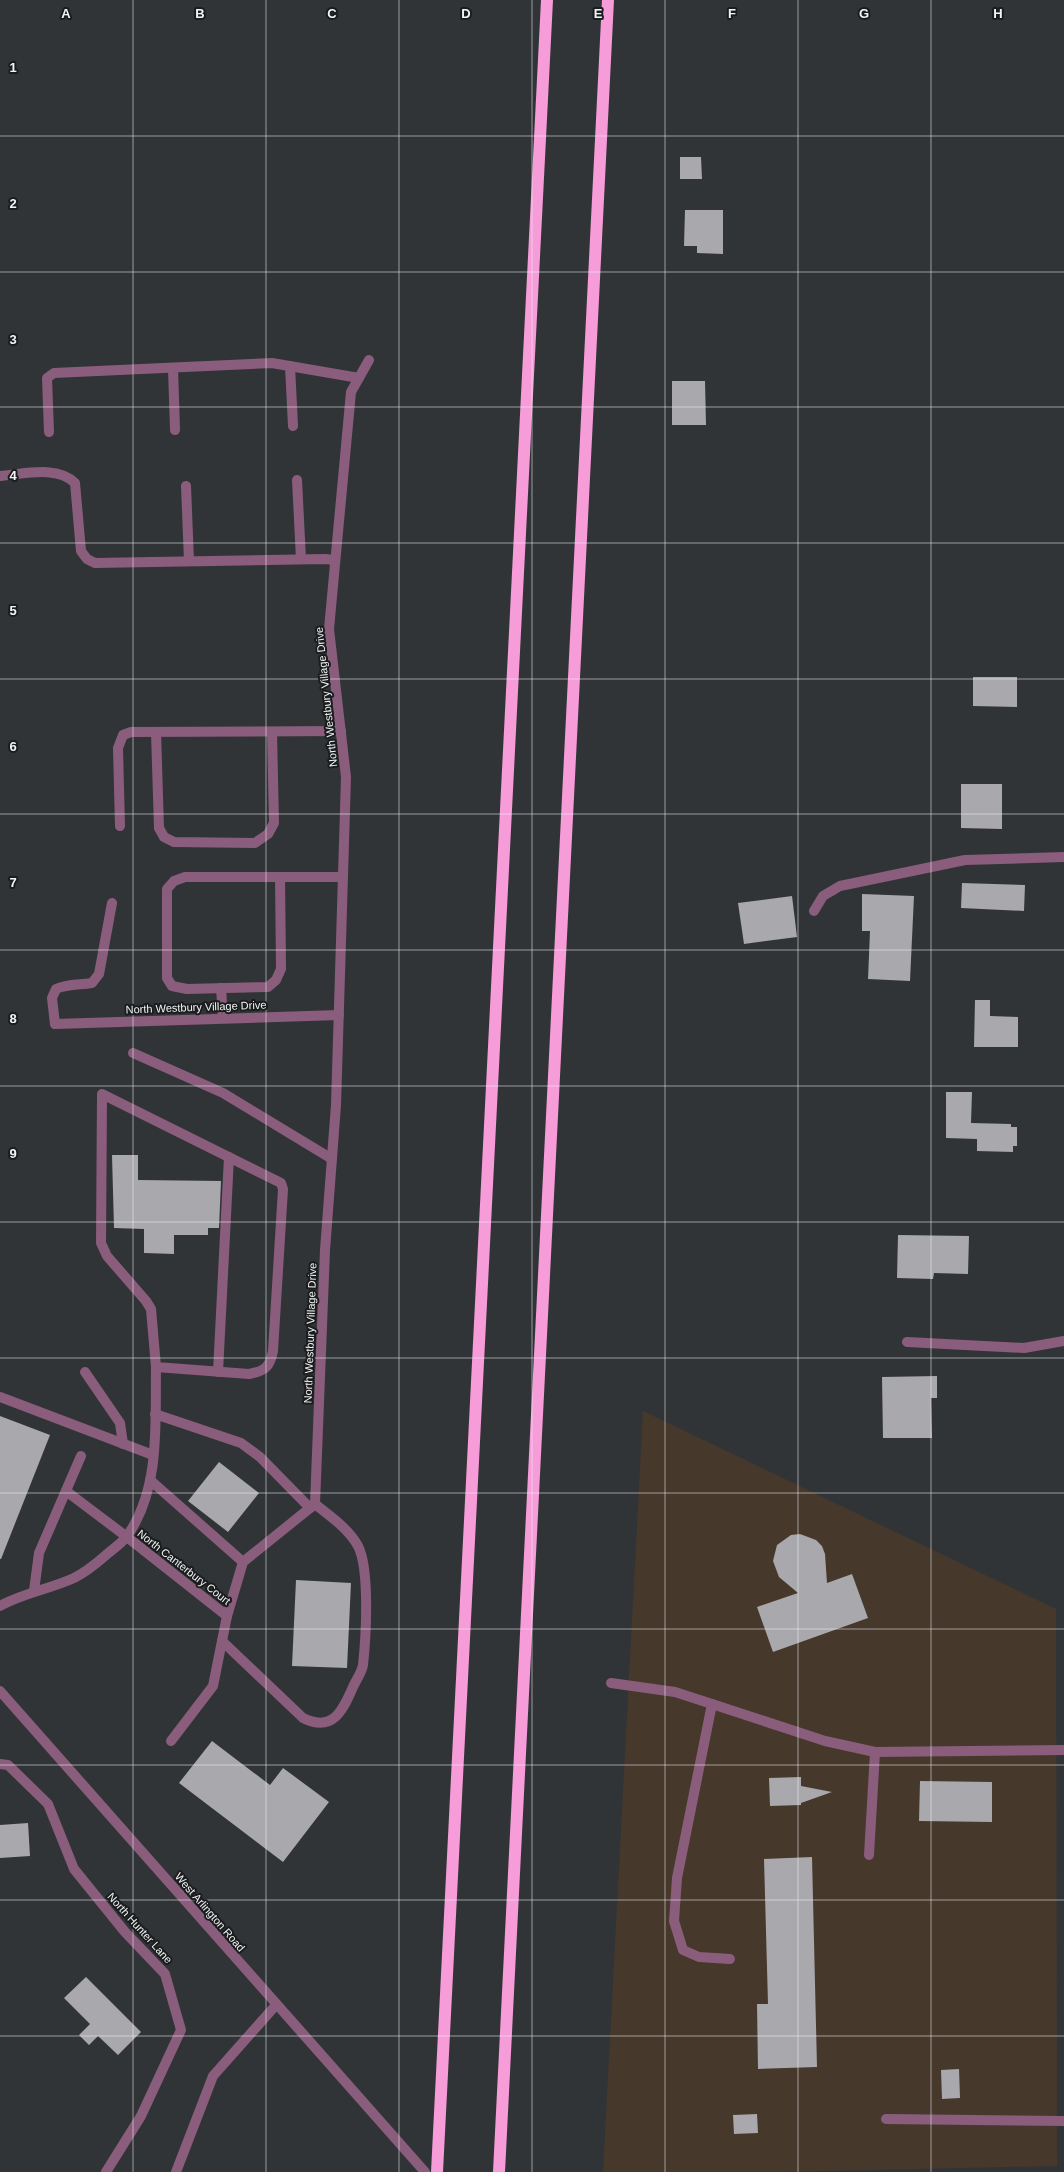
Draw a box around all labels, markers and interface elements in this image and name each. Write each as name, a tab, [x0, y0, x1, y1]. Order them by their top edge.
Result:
text: A	[61, 6, 71, 21]
text: B	[195, 6, 205, 21]
text: C	[327, 6, 337, 21]
text: D	[461, 6, 471, 21]
text: E	[594, 6, 603, 21]
text: F	[728, 6, 736, 21]
text: G	[859, 6, 869, 21]
text: H	[993, 6, 1003, 21]
text: 1	[9, 60, 17, 75]
text: 2	[9, 196, 17, 211]
text: 3	[9, 332, 17, 347]
text: 4	[9, 468, 17, 483]
text: 5	[9, 603, 17, 618]
street label: North Westbury Village Drive	[313, 626, 339, 768]
text: 6	[9, 739, 17, 754]
text: 7	[9, 875, 17, 890]
street label: North Westbury Village Drive	[125, 999, 267, 1015]
text: 8	[9, 1011, 17, 1026]
text: 9	[9, 1146, 17, 1161]
street label: North Westbury Village Drive	[302, 1262, 318, 1404]
street label: North Canterbury Court	[135, 1527, 233, 1607]
street label: West Arlington Road	[173, 1870, 247, 1954]
street label: North Hunter Lane	[105, 1890, 175, 1966]

